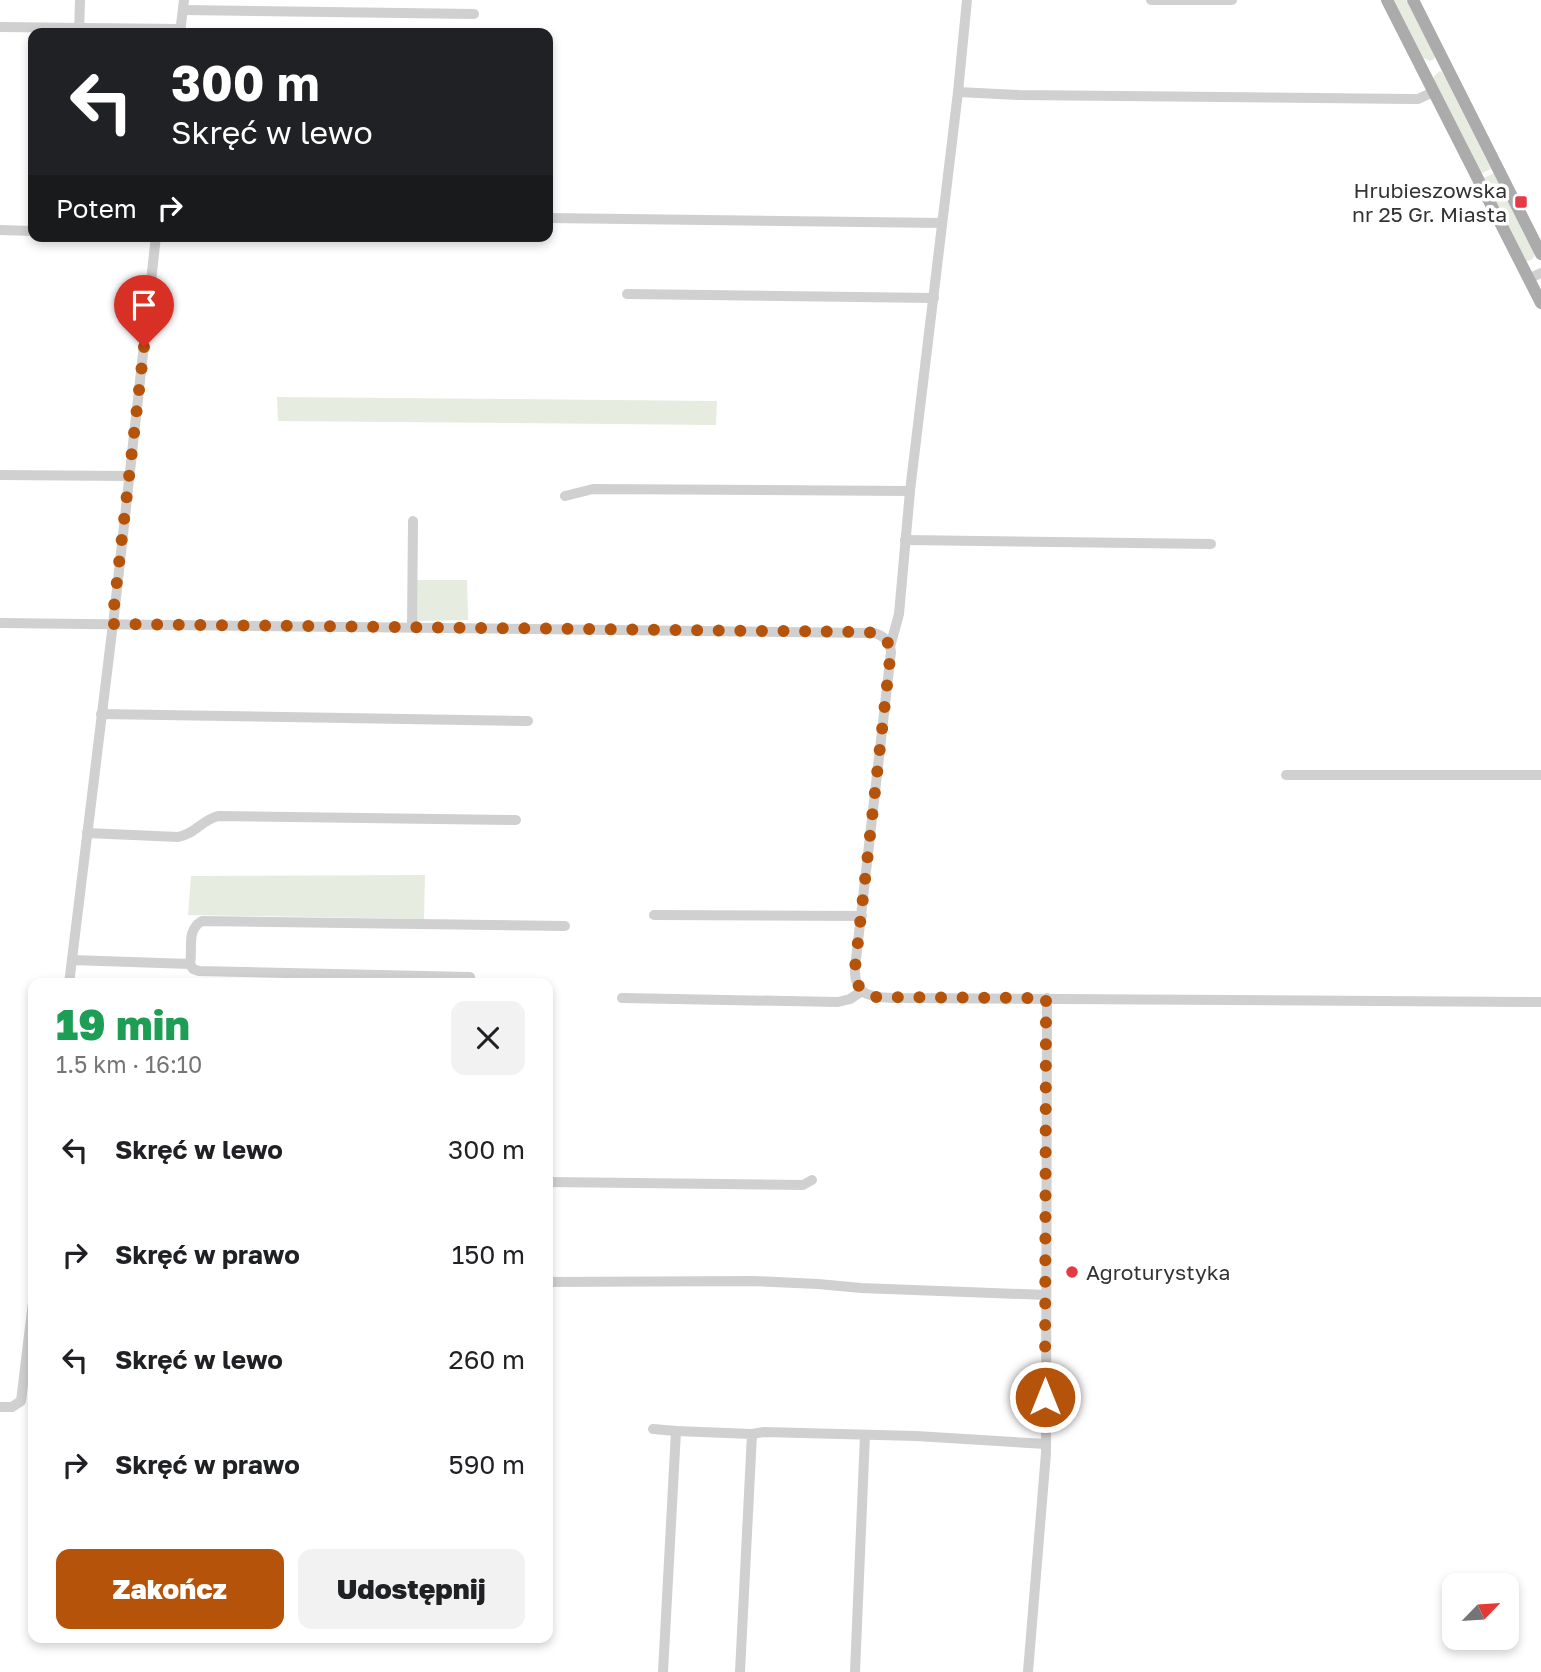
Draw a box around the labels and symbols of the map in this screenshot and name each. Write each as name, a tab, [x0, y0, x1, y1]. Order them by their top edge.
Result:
place label: Hrubieszowska nr 25 Gr. Miasta	[1352, 177, 1507, 227]
marker: Hrubieszowska nr 25 Gr. Miasta	[1513, 194, 1529, 210]
pin	[114, 275, 174, 347]
place label: Agroturystyka	[1086, 1259, 1230, 1285]
marker: Agroturystyka	[1064, 1264, 1080, 1280]
position arrow	[1008, 1360, 1082, 1434]
north arrow	[1442, 1573, 1519, 1650]

